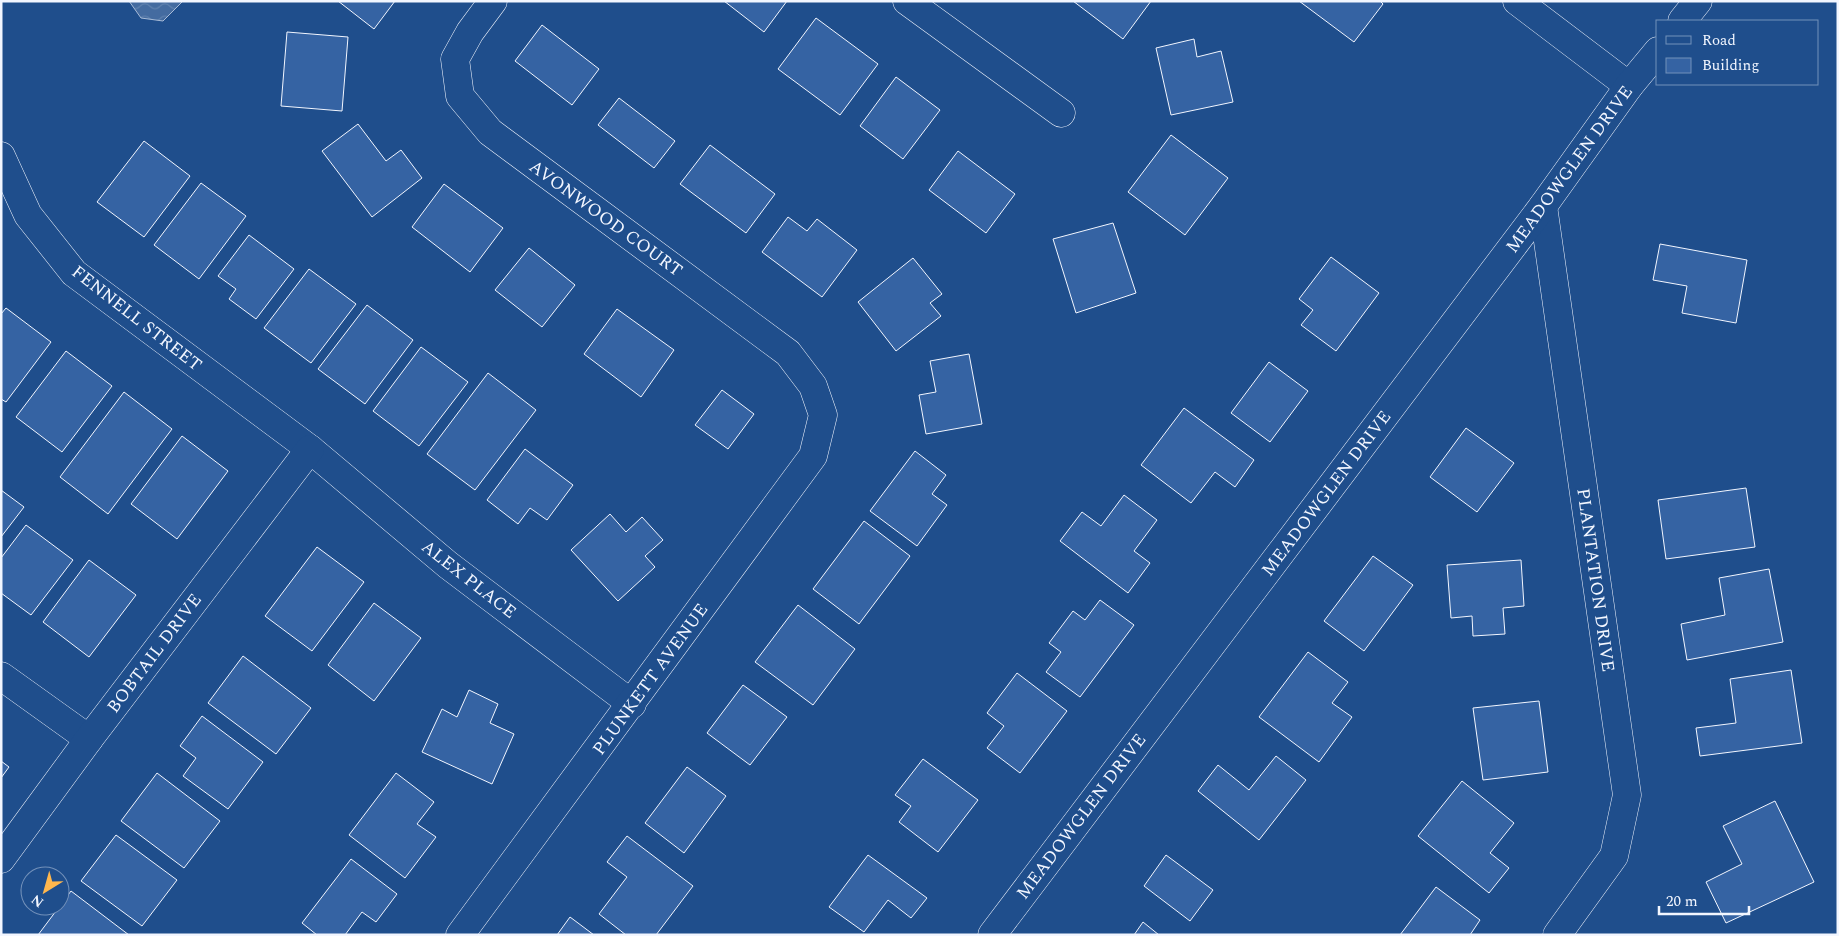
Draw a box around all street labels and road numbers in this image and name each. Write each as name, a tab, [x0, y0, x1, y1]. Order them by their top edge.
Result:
street label: MEADOWGLEN DRIVE	[1499, 80, 1640, 259]
street label: AVONWOOD COURT	[523, 153, 688, 284]
street label: FENNELL STREET	[66, 259, 208, 378]
street label: MEADOWGLEN DRIVE	[1255, 405, 1398, 582]
street label: PLANTATION DRIVE	[1569, 486, 1622, 674]
street label: ALEX PLACE	[415, 534, 522, 625]
street label: BOBTAIL DRIVE	[100, 588, 209, 719]
street label: PLUNKETT AVENUE	[586, 598, 715, 761]
street label: MEADOWGLEN DRIVE	[1010, 728, 1153, 905]

